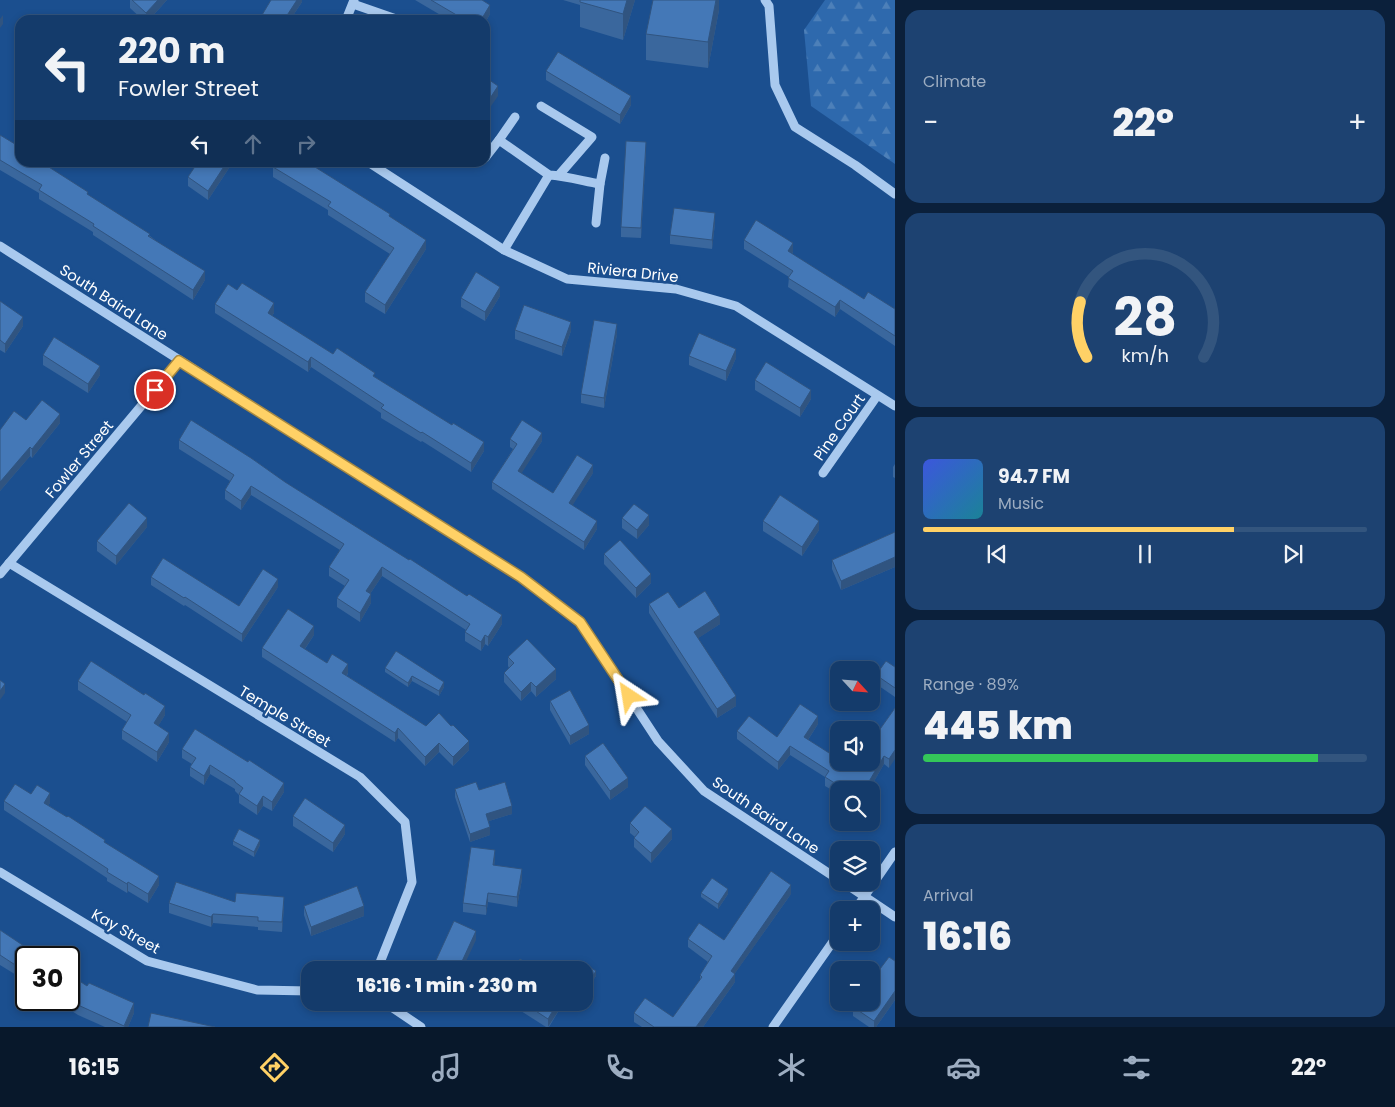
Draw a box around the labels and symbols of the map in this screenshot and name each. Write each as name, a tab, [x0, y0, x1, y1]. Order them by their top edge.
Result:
street label: Riviera Drive	[586, 257, 680, 287]
street label: South Baird Lane	[56, 259, 172, 345]
pin	[134, 369, 176, 411]
street label: Pine Court	[808, 389, 870, 465]
street label: Fowler Street	[40, 415, 118, 503]
north arrow	[830, 661, 880, 711]
position arrow	[602, 669, 654, 721]
street label: Temple Street	[235, 680, 335, 752]
street label: South Baird Lane	[708, 771, 824, 859]
street label: Kay Street	[88, 904, 164, 958]
speed limit sign: 30	[15, 946, 80, 1011]

